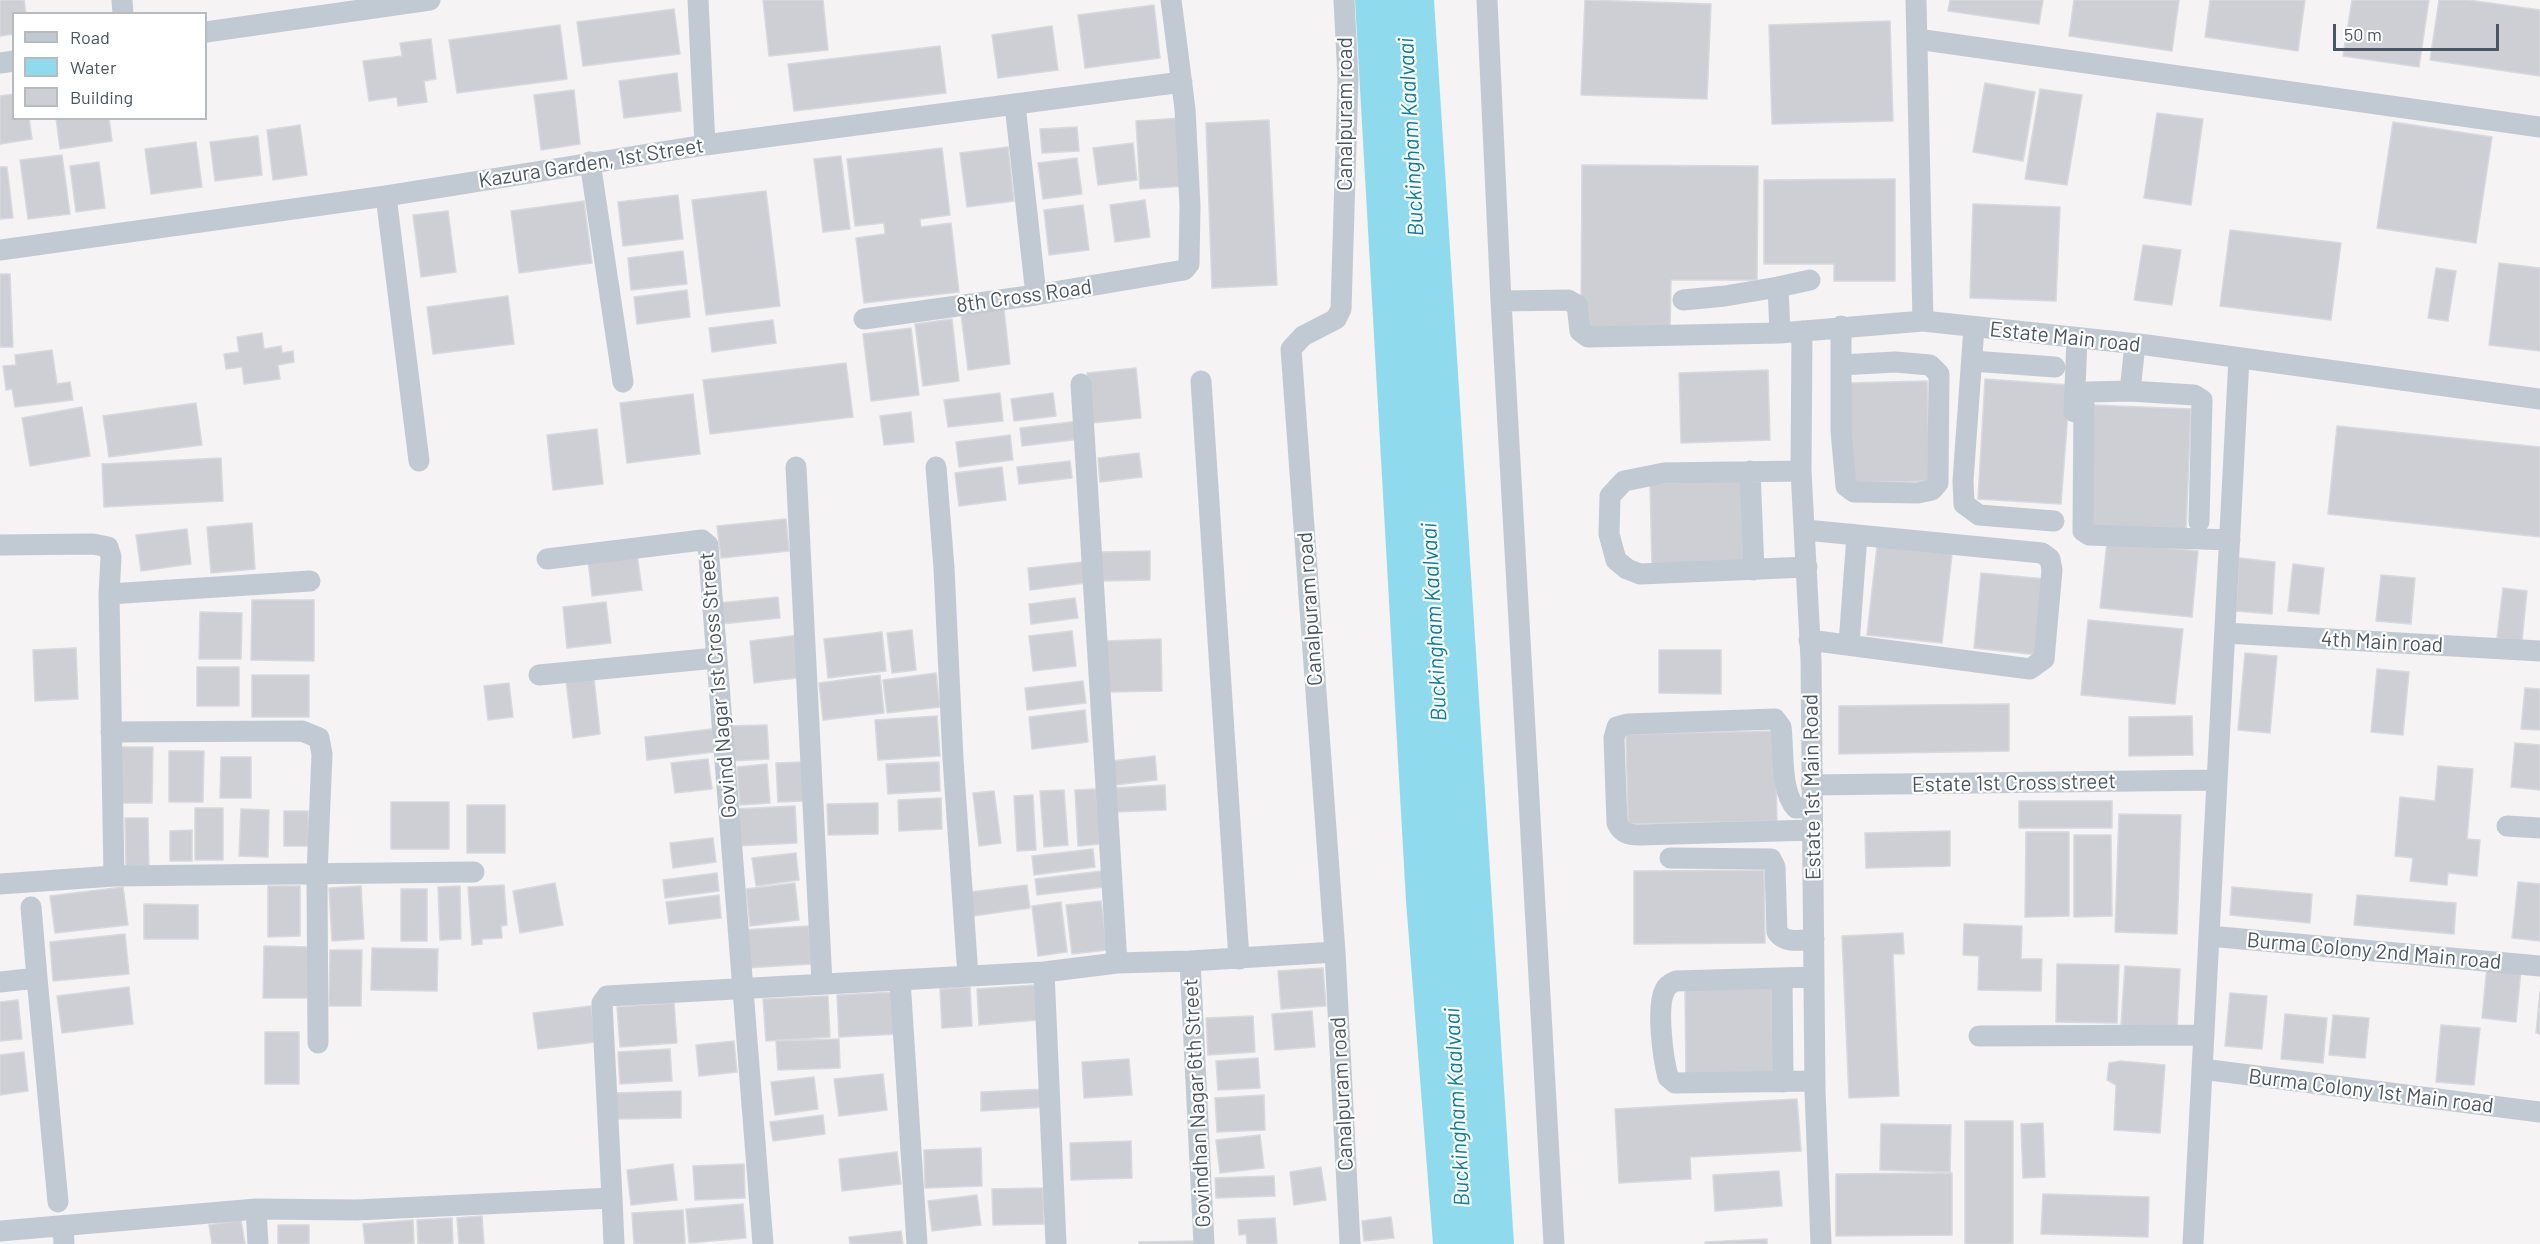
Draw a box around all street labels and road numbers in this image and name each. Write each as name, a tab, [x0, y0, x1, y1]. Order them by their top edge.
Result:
street label: Canalpuram road	[1332, 37, 1358, 191]
street label: Kazura Garden, 1st Street	[477, 133, 705, 193]
street label: 8th Cross Road	[955, 274, 1093, 318]
street label: Estate Main road	[1988, 317, 2142, 357]
street label: Canalpuram road	[1292, 531, 1328, 687]
street label: Govind Nagar 1st Cross Street	[694, 551, 742, 819]
street label: 4th Main road	[2320, 626, 2444, 658]
street label: Estate 1st Main Road	[1798, 694, 1826, 880]
street label: Estate 1st Cross street	[1912, 769, 2116, 797]
street label: Burma Colony 2nd Main road	[2246, 927, 2502, 975]
street label: Govindhan Nagar 6th Street	[1178, 978, 1216, 1228]
street label: Canalpuram road	[1325, 1016, 1359, 1172]
street label: Burma Colony 1st Main road	[2247, 1063, 2495, 1119]

